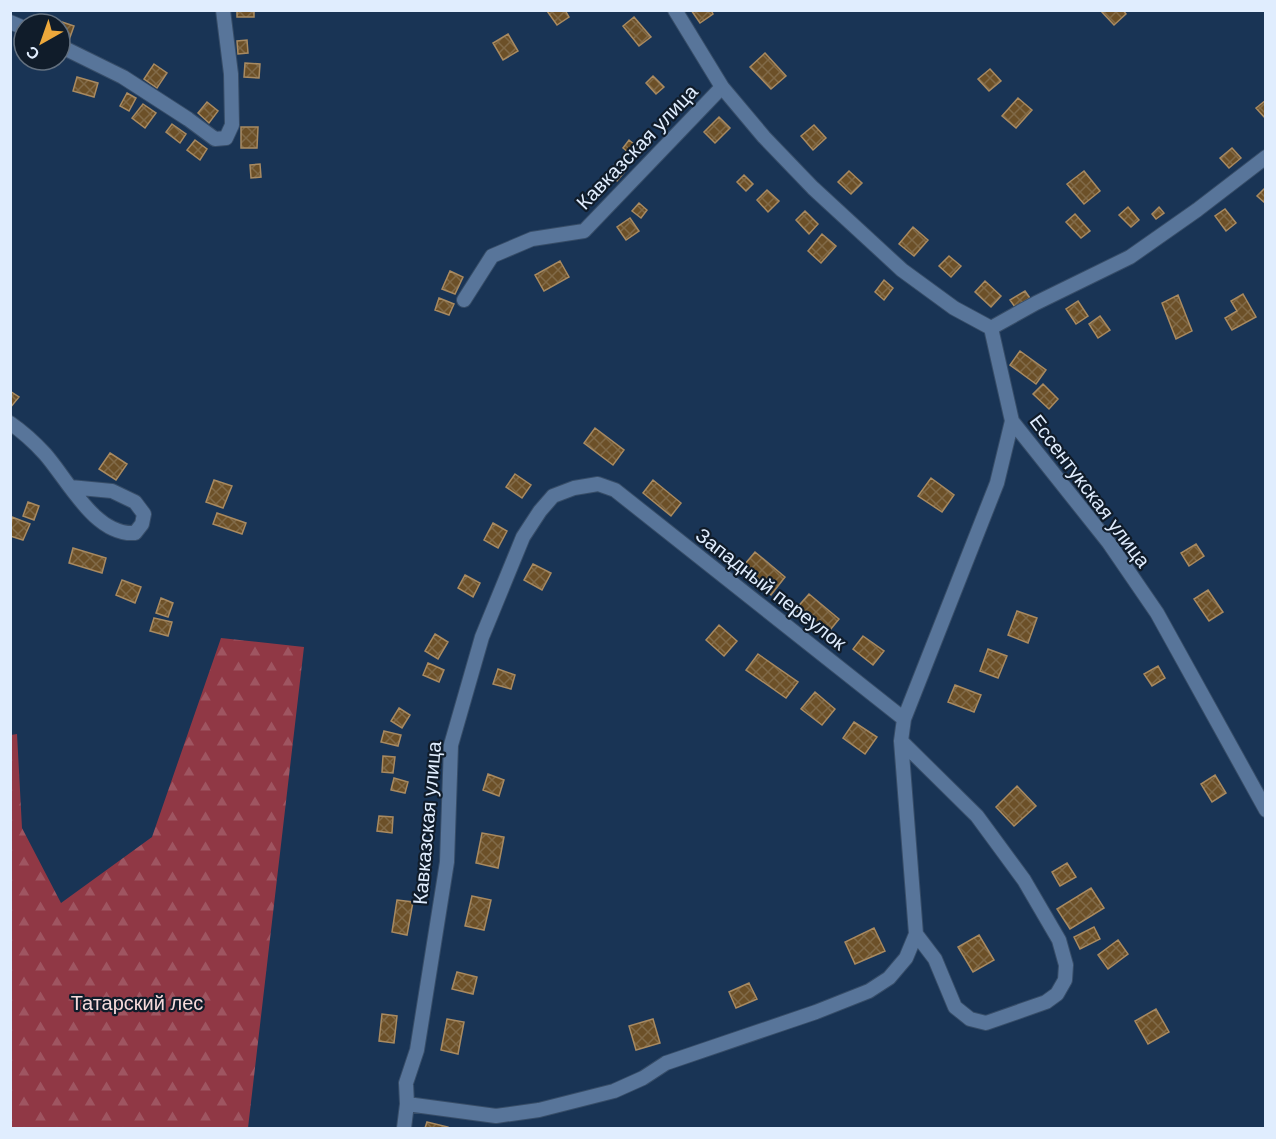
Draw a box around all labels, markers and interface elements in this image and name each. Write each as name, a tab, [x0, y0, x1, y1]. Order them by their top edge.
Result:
north arrow	[12, 12, 72, 72]
text: С	[22, 43, 43, 63]
street label: Кавказская улица	[572, 80, 703, 214]
street label: Ессентукская улица	[1025, 410, 1155, 572]
street label: Западный переулок	[692, 524, 851, 655]
street label: Кавказская улица	[409, 739, 445, 906]
park label: Татарский лес	[71, 992, 203, 1014]

